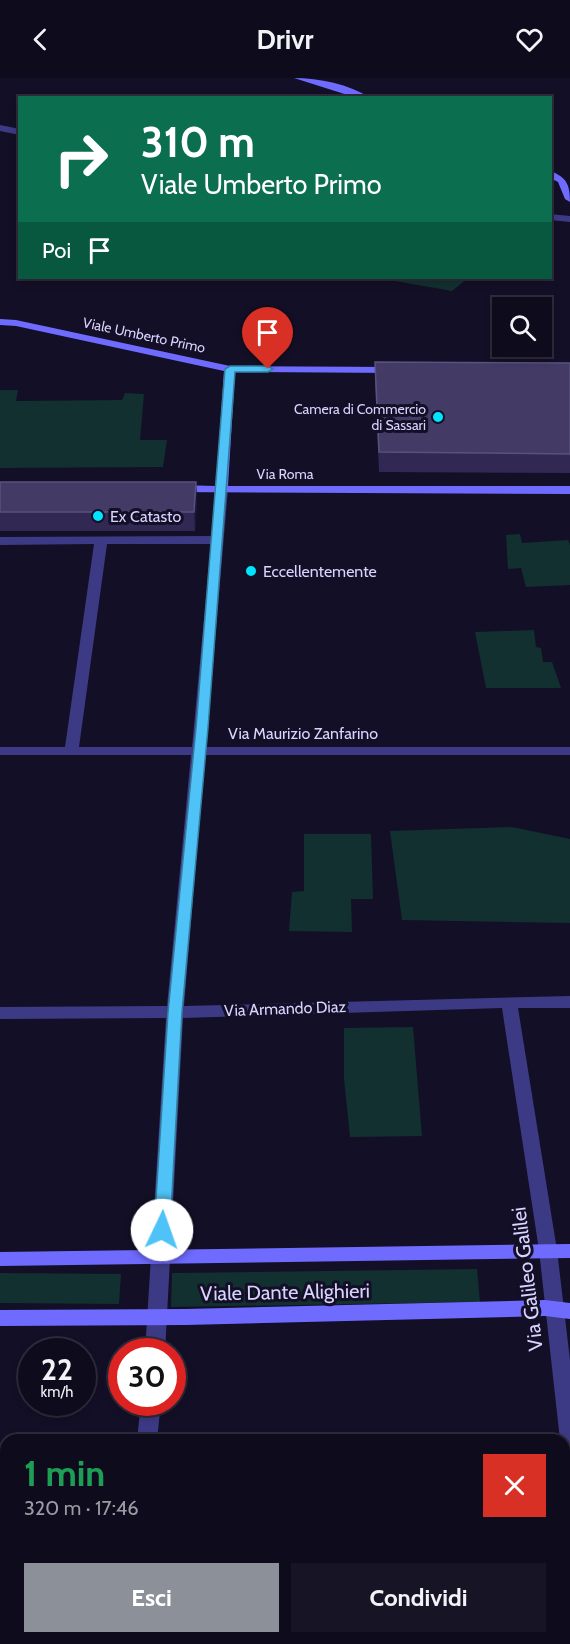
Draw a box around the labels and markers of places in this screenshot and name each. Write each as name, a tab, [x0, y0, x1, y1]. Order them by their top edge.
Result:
pin	[242, 307, 293, 369]
place label: Camera di Commercio di Sassari	[294, 400, 426, 434]
marker: Camera di Commercio di Sassari	[431, 410, 445, 424]
place label: Ex Catasto	[110, 507, 181, 526]
marker: Ex Catasto	[91, 509, 105, 523]
place label: Eccellentemente	[263, 562, 377, 581]
marker: Eccellentemente	[244, 564, 258, 578]

